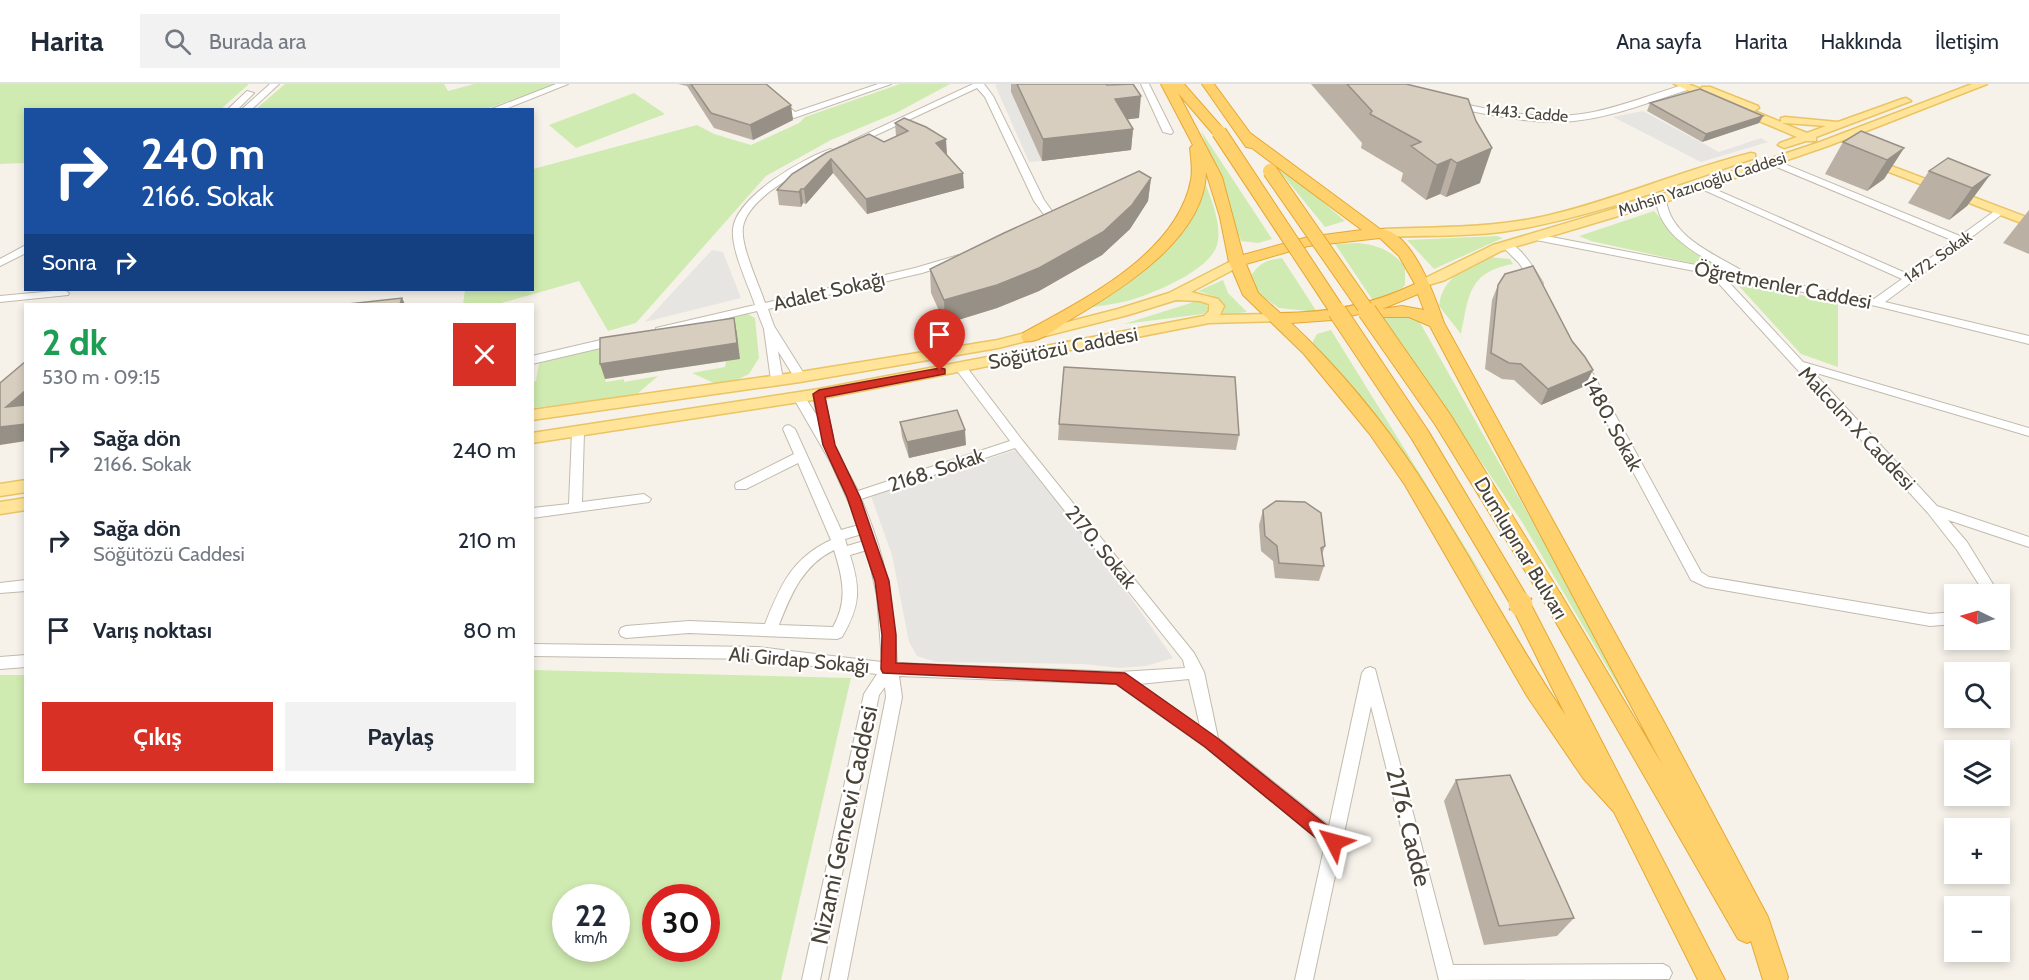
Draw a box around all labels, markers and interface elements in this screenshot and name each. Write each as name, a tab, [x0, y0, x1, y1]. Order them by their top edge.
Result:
search box	[140, 14, 560, 68]
text: Harita	[30, 24, 104, 58]
icon: search	[161, 25, 194, 58]
text: Burada ara	[209, 28, 306, 55]
text: Ana sayfa	[1616, 29, 1702, 54]
text: Harita	[1735, 29, 1787, 54]
text: Hakkında	[1820, 29, 1902, 54]
text: İletişim	[1935, 29, 1999, 54]
street label: 1443. Cadde	[1485, 100, 1569, 126]
text: 240 m	[141, 128, 265, 180]
icon: right	[42, 132, 120, 210]
street label: Muhsin Yazıcıoğlu Caddesi	[1616, 148, 1788, 220]
text: 2166. Sokak	[141, 180, 274, 213]
street label: 1472. Sokak	[1901, 226, 1976, 287]
icon: right	[109, 246, 142, 279]
text: Sonra	[42, 249, 97, 276]
street label: Öğretmenler Caddesi	[1692, 256, 1874, 314]
street label: Adalet Sokağı	[771, 266, 887, 316]
pin	[914, 309, 965, 371]
icon: arrive	[923, 318, 956, 351]
text: 2 dk	[42, 320, 107, 364]
street label: Söğütözü Caddesi	[986, 322, 1140, 374]
button: close	[453, 323, 516, 386]
street label: Malcolm X Caddesi	[1794, 361, 1920, 495]
text: 530 m · 09:15	[42, 365, 160, 389]
street label: 1480. Sokak	[1578, 373, 1648, 475]
text: Sağa dön	[93, 425, 181, 452]
icon: right	[42, 434, 75, 467]
text: 240 m	[452, 437, 516, 464]
street label: 2168. Sokak	[885, 443, 987, 497]
text: 2166. Sokak	[93, 452, 191, 476]
street label: Dumlupınar Bulvarı	[1469, 473, 1573, 623]
street label: 2170. Sokak	[1060, 501, 1142, 593]
text: Sağa dön	[93, 515, 181, 542]
icon: right	[42, 524, 75, 557]
text: 210 m	[458, 527, 516, 554]
text: Söğütözü Caddesi	[93, 542, 245, 566]
north arrow	[1944, 584, 2010, 650]
map controls	[1944, 584, 2010, 962]
icon: arrive	[42, 614, 75, 647]
text: Varış noktası	[93, 617, 212, 644]
text: 80 m	[463, 617, 516, 644]
street label: Ali Girdap Sokağı	[728, 642, 870, 678]
button: search	[1944, 662, 2010, 728]
button: Çıkış	[42, 702, 273, 771]
button: Paylaş	[285, 702, 516, 771]
street label: Nizami Gencevi Caddesi	[805, 703, 883, 947]
button: layers	[1944, 740, 2010, 806]
street label: 2176. Cadde	[1380, 765, 1438, 889]
position arrow	[1302, 810, 1366, 874]
button: +	[1944, 818, 2010, 884]
speed limit sign: 30	[642, 884, 720, 962]
button: −	[1944, 896, 2010, 962]
text: 22	[575, 897, 607, 934]
text: km/h	[575, 929, 607, 947]

